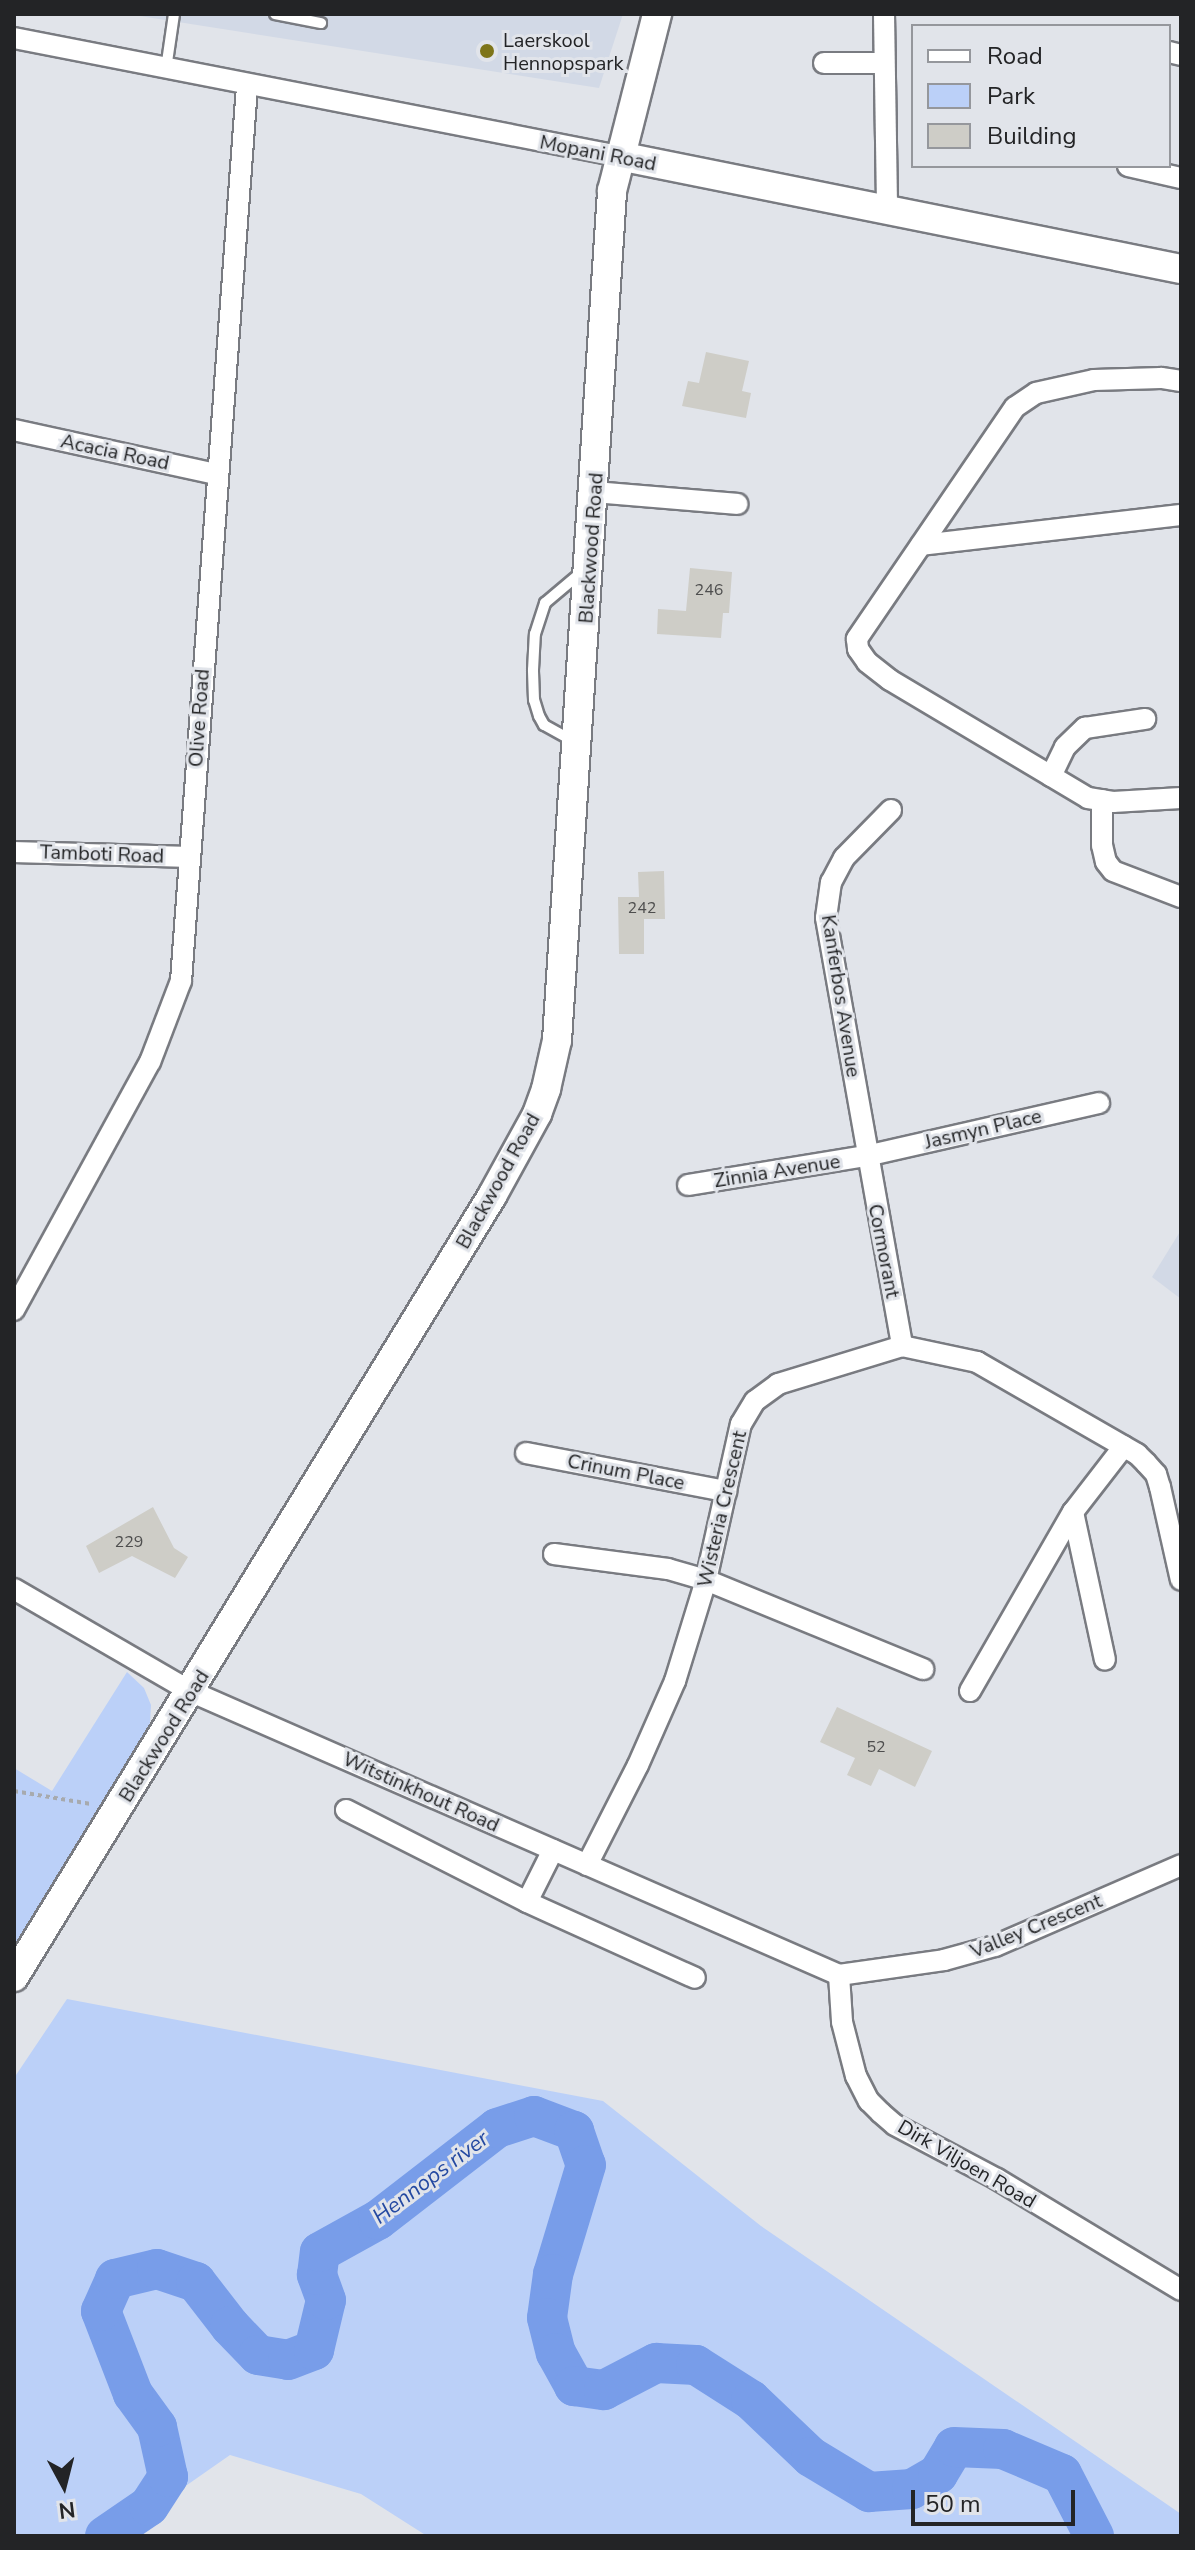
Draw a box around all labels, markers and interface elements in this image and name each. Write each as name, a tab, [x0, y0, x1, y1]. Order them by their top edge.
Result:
legend	[911, 24, 1171, 168]
place label: Laerskool Hennopspark	[503, 28, 623, 75]
text: Road	[987, 40, 1043, 72]
marker: Laerskool Hennopspark	[478, 42, 496, 60]
text: Park	[987, 80, 1035, 112]
text: Building	[987, 120, 1077, 152]
street label: Mopani Road	[538, 130, 658, 176]
street label: Acacia Road	[58, 429, 172, 475]
street label: Blackwood Road	[574, 472, 608, 624]
house number: 246	[695, 580, 723, 600]
street label: Olive Road	[184, 668, 214, 768]
street label: Tamboti Road	[40, 840, 164, 868]
house number: 242	[628, 898, 656, 918]
street label: Kanferbos Avenue	[816, 913, 866, 1079]
street label: Jasmyn Place	[922, 1104, 1044, 1154]
street label: Blackwood Road	[451, 1109, 545, 1253]
street label: Zinnia Avenue	[712, 1149, 842, 1193]
street label: Cormorant	[863, 1202, 905, 1300]
street label: Wisteria Crescent	[692, 1428, 752, 1590]
street label: Crinum Place	[565, 1449, 687, 1495]
house number: 229	[115, 1532, 143, 1552]
street label: Blackwood Road	[114, 1666, 214, 1806]
house number: 52	[866, 1737, 886, 1757]
street label: Witstinkhout Road	[339, 1747, 503, 1837]
street label: Valley Crescent	[967, 1889, 1105, 1963]
street label: Dirk Viljoen Road	[894, 2115, 1040, 2213]
water label: Hennops river	[368, 2126, 494, 2230]
north arrow	[24, 2446, 104, 2526]
scale bar	[915, 2474, 1079, 2524]
text: 50 m	[925, 2488, 981, 2520]
text: N	[57, 2494, 77, 2526]

